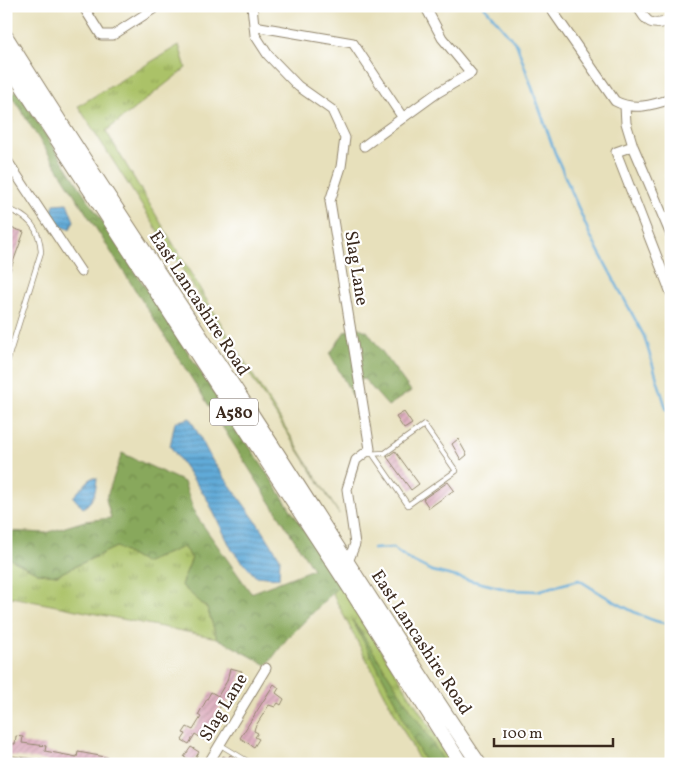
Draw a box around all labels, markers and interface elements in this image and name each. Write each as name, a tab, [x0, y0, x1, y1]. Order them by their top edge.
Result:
street label: East Lancashire Road	[142, 226, 255, 381]
street label: Slag Lane	[337, 229, 374, 307]
road number: A580	[210, 398, 258, 426]
street label: East Lancashire Road	[364, 565, 477, 720]
street label: Slag Lane	[194, 669, 254, 747]
scale bar	[494, 715, 613, 747]
text: 100 m	[502, 724, 542, 745]

